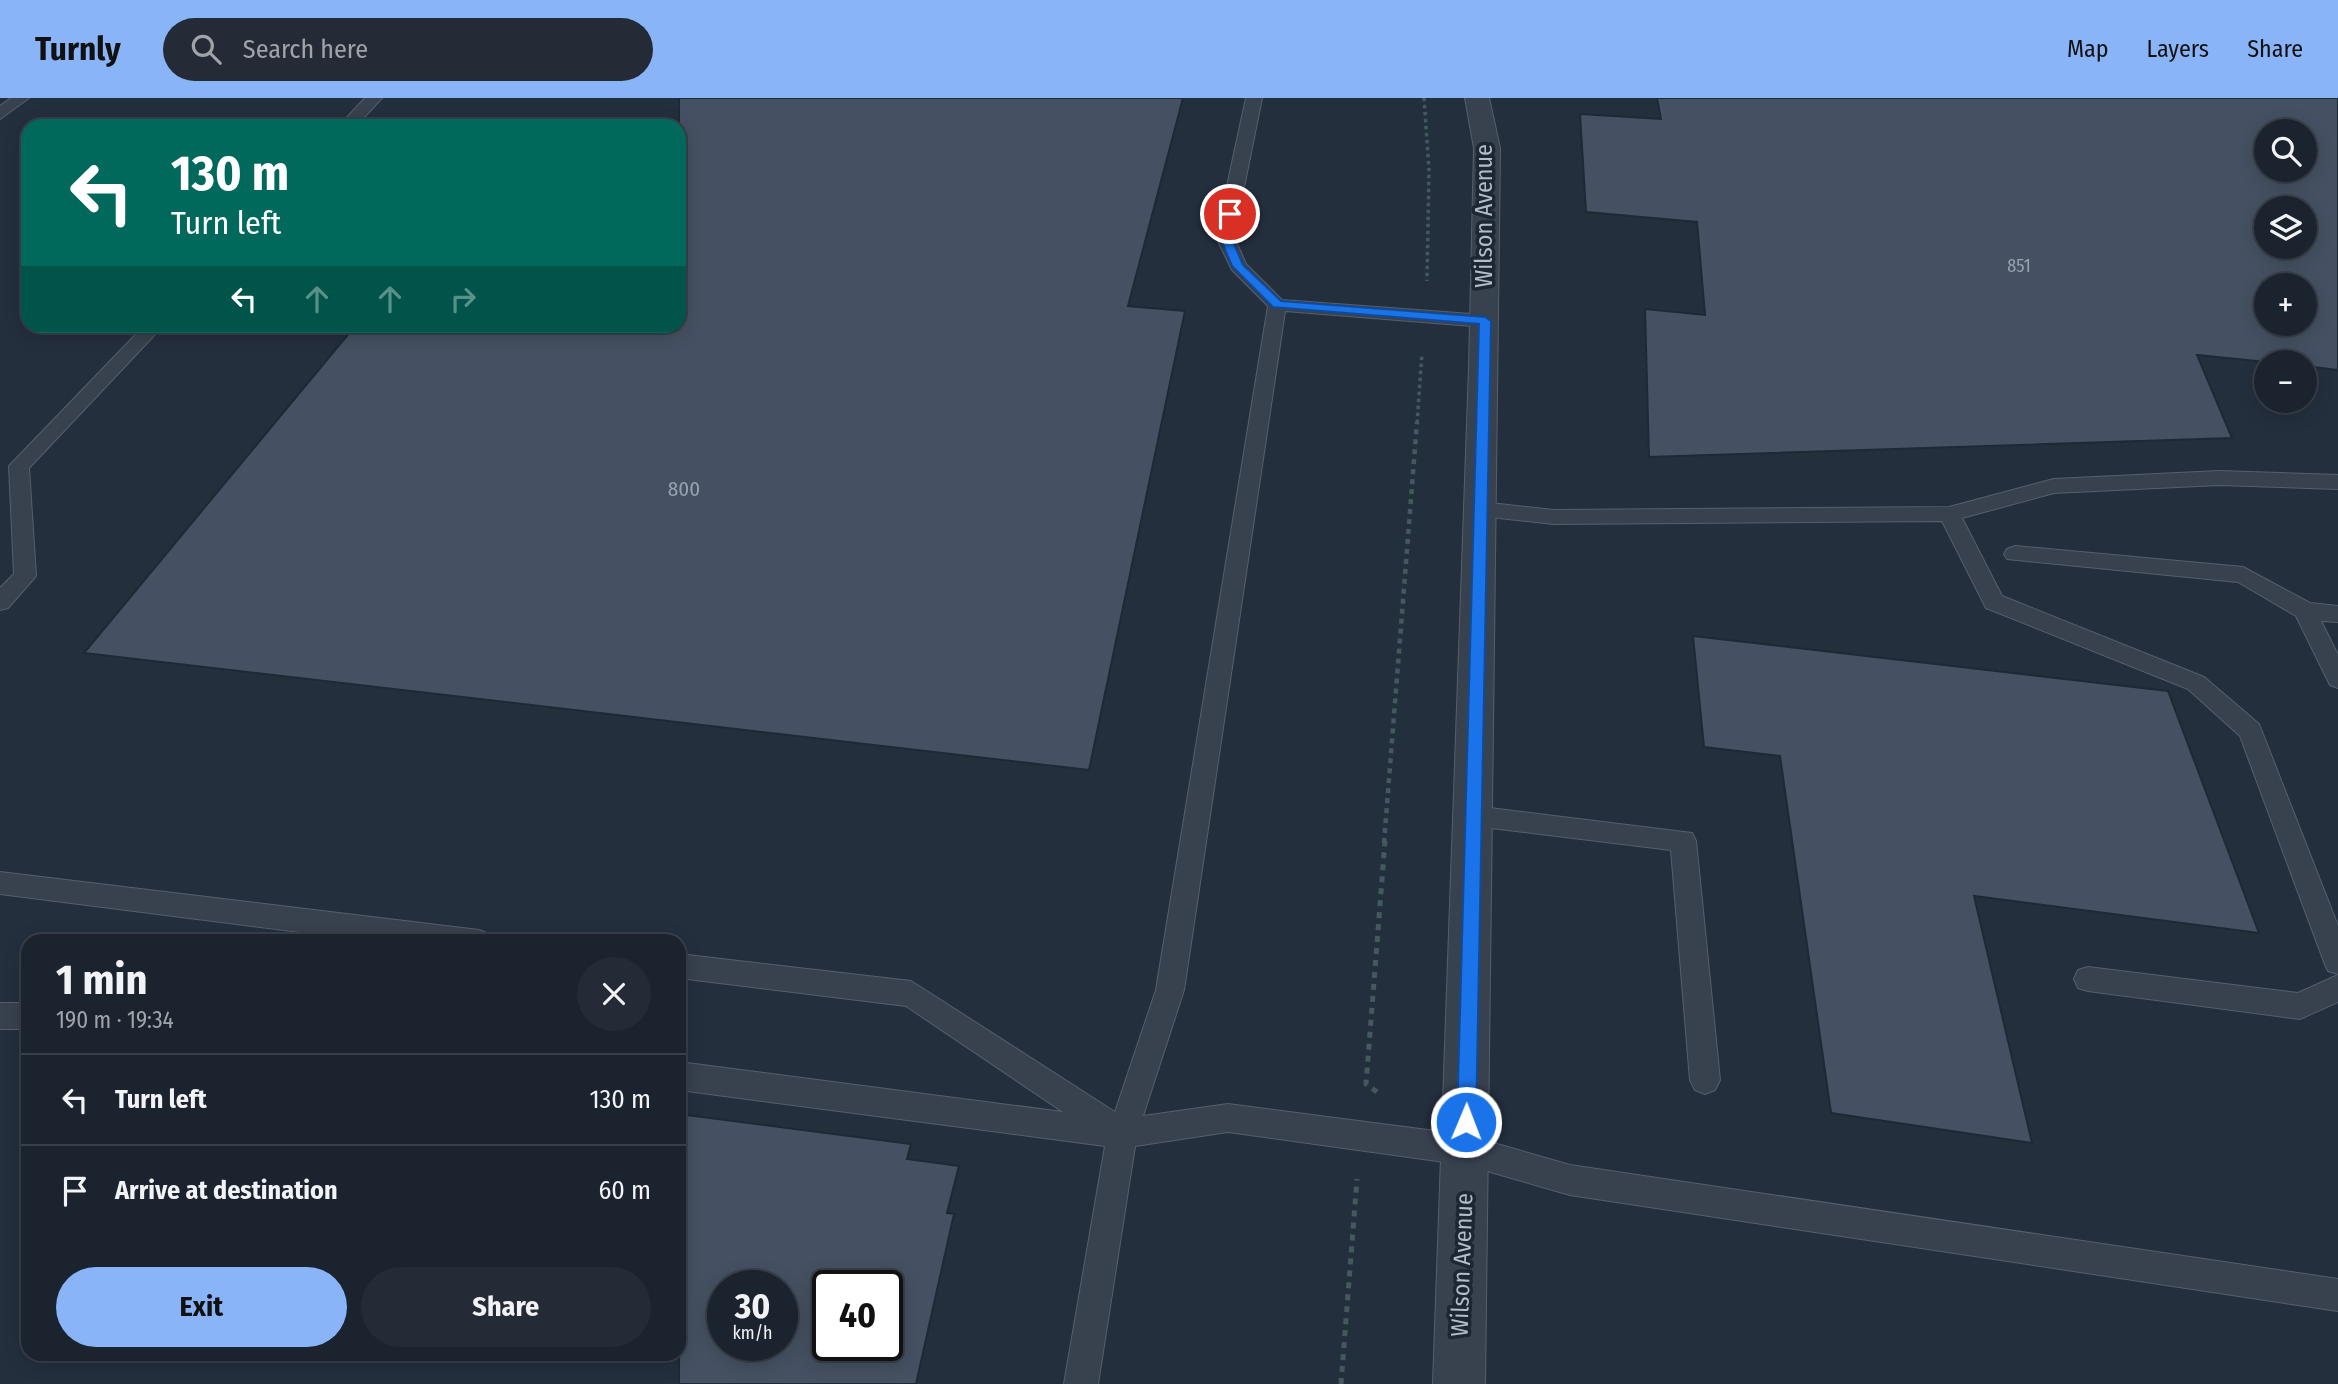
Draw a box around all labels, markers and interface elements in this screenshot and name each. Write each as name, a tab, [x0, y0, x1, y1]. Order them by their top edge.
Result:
search box	[163, 18, 653, 81]
text: Turnly	[35, 29, 121, 69]
icon: search	[187, 30, 225, 68]
text: Search here	[243, 34, 368, 65]
text: Map	[2067, 35, 2109, 63]
text: Layers	[2147, 35, 2209, 63]
text: Share	[2247, 35, 2303, 63]
map controls	[2254, 119, 2317, 413]
button: search	[2254, 119, 2317, 182]
text: 130 m	[171, 144, 289, 203]
street label: Wilson Avenue	[1470, 144, 1498, 288]
icon: left	[56, 147, 147, 238]
pin	[1200, 184, 1260, 244]
icon: arrive	[1211, 195, 1249, 233]
button: layers	[2254, 196, 2317, 259]
text: Turn left	[171, 204, 281, 242]
house number: 851	[2007, 255, 2031, 277]
button: +	[2254, 273, 2317, 336]
icon: left	[225, 280, 263, 318]
icon: ahead	[298, 280, 336, 318]
icon: ahead	[371, 280, 409, 318]
icon: right	[444, 280, 482, 318]
button: −	[2254, 350, 2317, 413]
house number: 800	[668, 476, 700, 502]
text: 1 min	[56, 955, 147, 1005]
button: close	[577, 957, 651, 1031]
text: 190 m · 19:34	[56, 1006, 174, 1034]
icon: left	[56, 1081, 94, 1119]
text: Turn left	[115, 1084, 207, 1115]
text: 130 m	[589, 1084, 651, 1115]
position arrow	[1429, 1085, 1503, 1159]
icon: arrive	[56, 1172, 94, 1210]
text: Arrive at destination	[115, 1175, 338, 1206]
text: 60 m	[598, 1175, 651, 1206]
street label: Wilson Avenue	[1446, 1193, 1478, 1337]
button: Exit	[56, 1267, 347, 1347]
button: Share	[361, 1267, 651, 1347]
speed limit sign: 40	[812, 1270, 903, 1361]
text: 30	[735, 1285, 770, 1327]
text: km/h	[732, 1322, 773, 1344]

